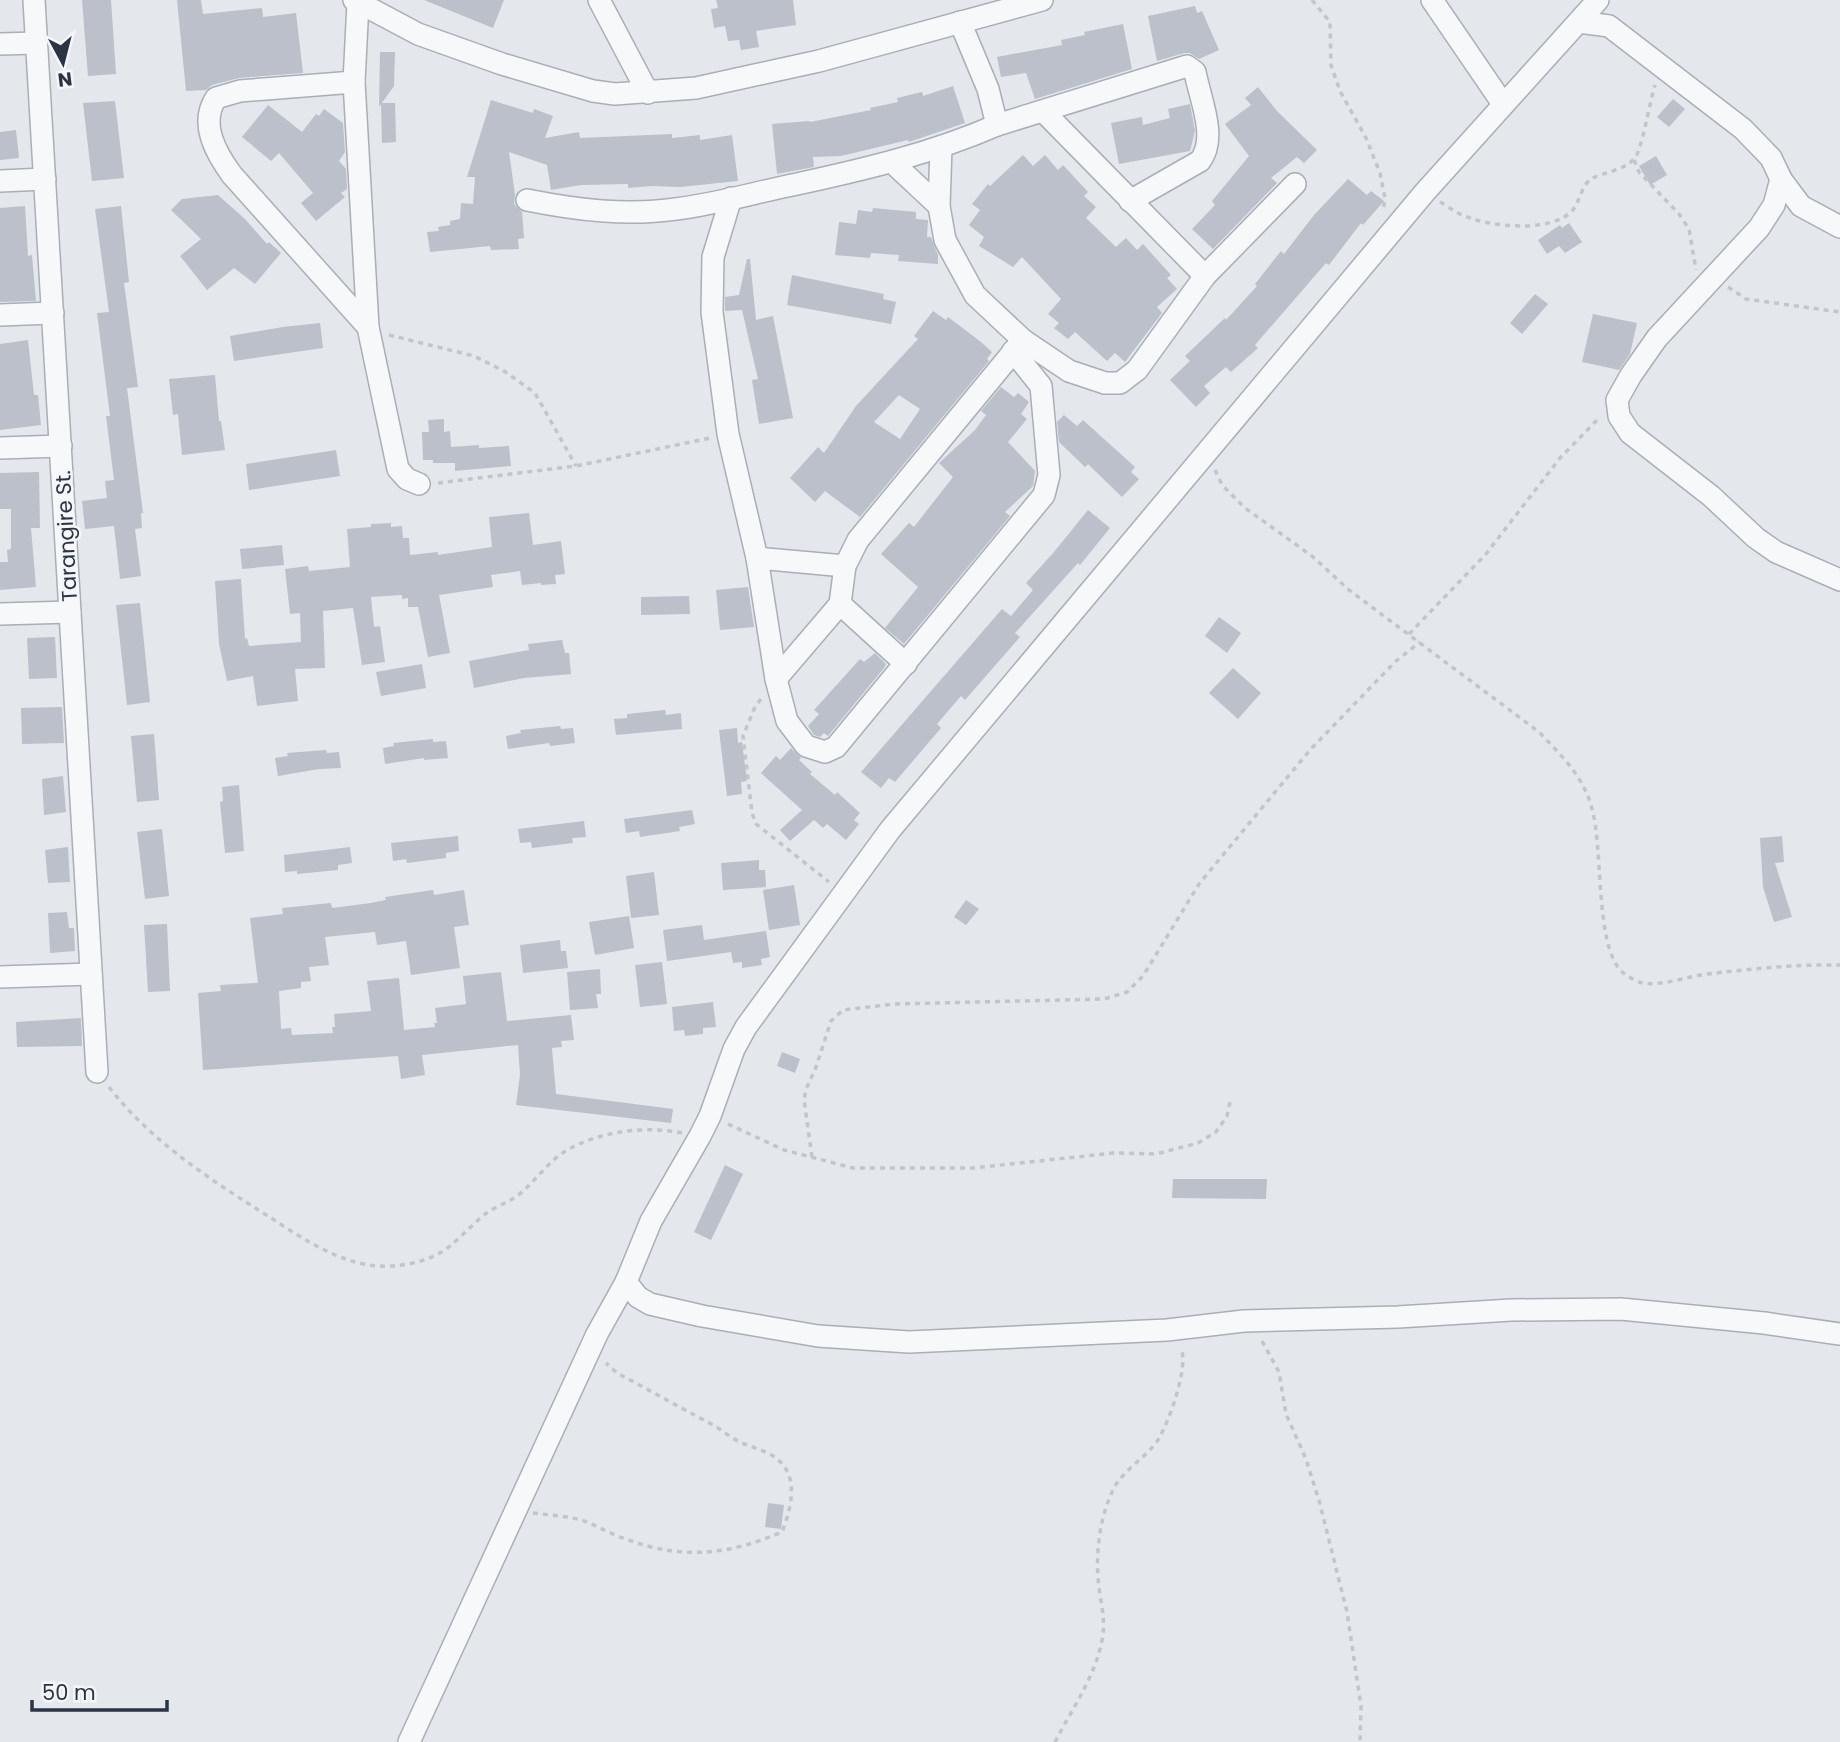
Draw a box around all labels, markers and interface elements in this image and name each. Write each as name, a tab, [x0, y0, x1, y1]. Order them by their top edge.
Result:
north arrow	[28, 28, 98, 98]
text: N	[56, 65, 74, 94]
street label: Tarangire St.	[48, 470, 84, 602]
scale bar	[32, 1668, 166, 1712]
text: 50 m	[42, 1678, 96, 1707]

